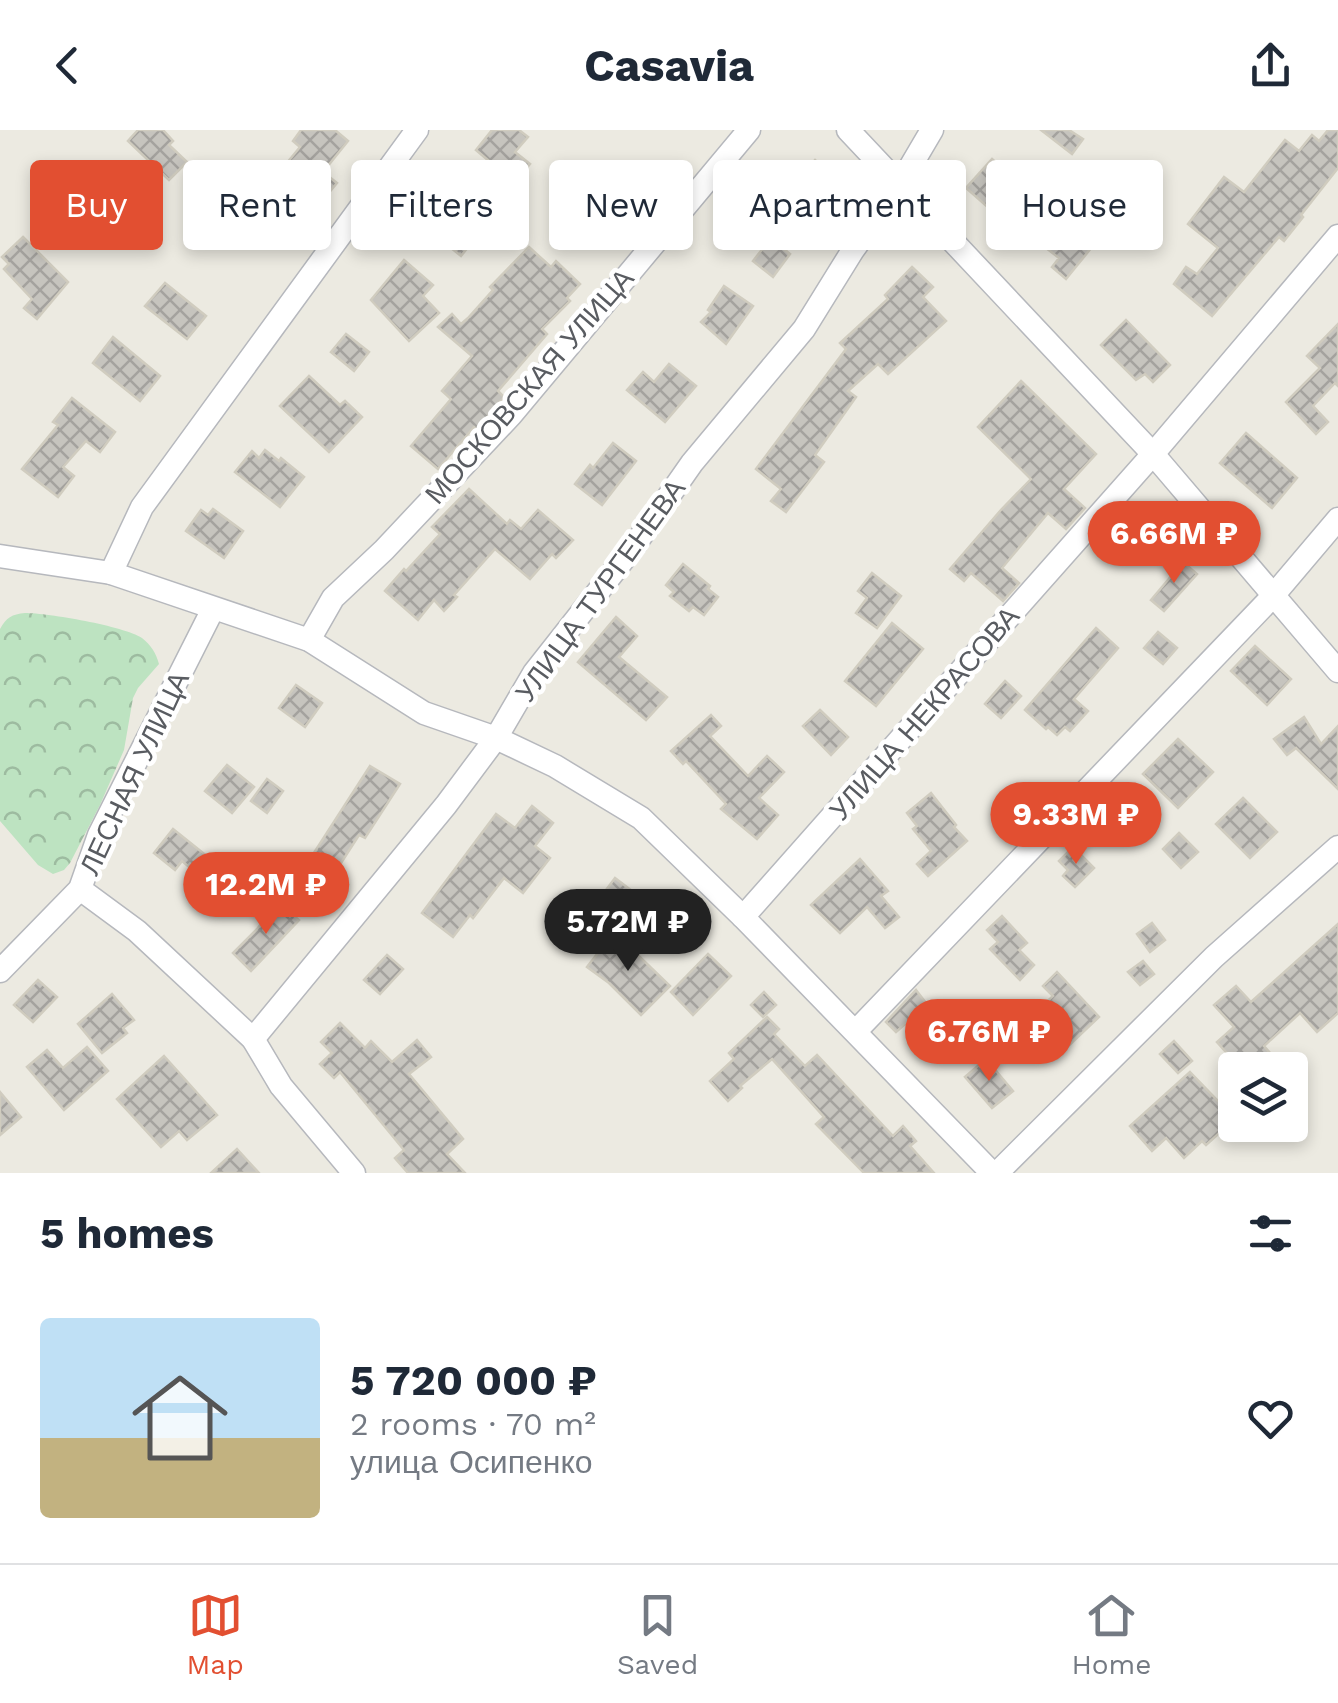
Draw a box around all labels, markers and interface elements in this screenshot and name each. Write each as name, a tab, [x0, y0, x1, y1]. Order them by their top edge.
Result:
icon: back	[40, 38, 95, 93]
icon: share	[1243, 38, 1298, 93]
text: Casavia	[584, 39, 754, 92]
chip: Buy	[30, 160, 163, 250]
chip: Rent	[183, 160, 331, 250]
chip: Filters	[351, 160, 529, 250]
chip: New	[549, 160, 693, 250]
chip: Apartment	[713, 160, 966, 250]
chip: House	[986, 160, 1163, 250]
street label: МОСКОВСКАЯ УЛИЦА	[418, 262, 641, 511]
street label: УЛИЦА ТУРГЕНЕВА	[509, 472, 692, 708]
pin: 6.66M ₽	[1082, 501, 1266, 586]
text: 6.66M ₽	[1110, 514, 1238, 552]
street label: УЛИЦА НЕКРАСОВА	[823, 600, 1026, 827]
street label: ЛЕСНАЯ УЛИЦА	[73, 666, 196, 880]
pin: 9.33M ₽	[984, 782, 1168, 867]
text: 9.33M ₽	[1012, 795, 1140, 833]
pin: 12.2M ₽	[174, 852, 358, 937]
text: 12.2M ₽	[205, 865, 327, 903]
pin: 5.72M ₽	[536, 889, 720, 974]
text: 5.72M ₽	[566, 902, 690, 940]
pin: 6.76M ₽	[897, 999, 1081, 1084]
text: 6.76M ₽	[927, 1012, 1051, 1050]
map controls	[1218, 1052, 1308, 1142]
button: layers	[1218, 1052, 1308, 1142]
icon: filters	[1243, 1206, 1298, 1261]
text: 5 homes	[40, 1209, 214, 1258]
text: 5 720 000 ₽	[350, 1356, 597, 1405]
icon: home	[120, 1358, 240, 1478]
icon: heart	[1243, 1391, 1298, 1446]
text: 2 rooms · 70 m²	[350, 1405, 596, 1443]
text: улица Осипенко	[350, 1443, 593, 1481]
tab: Map	[187, 1588, 244, 1681]
tab: Saved	[617, 1588, 698, 1681]
tab: Home	[1071, 1588, 1151, 1681]

